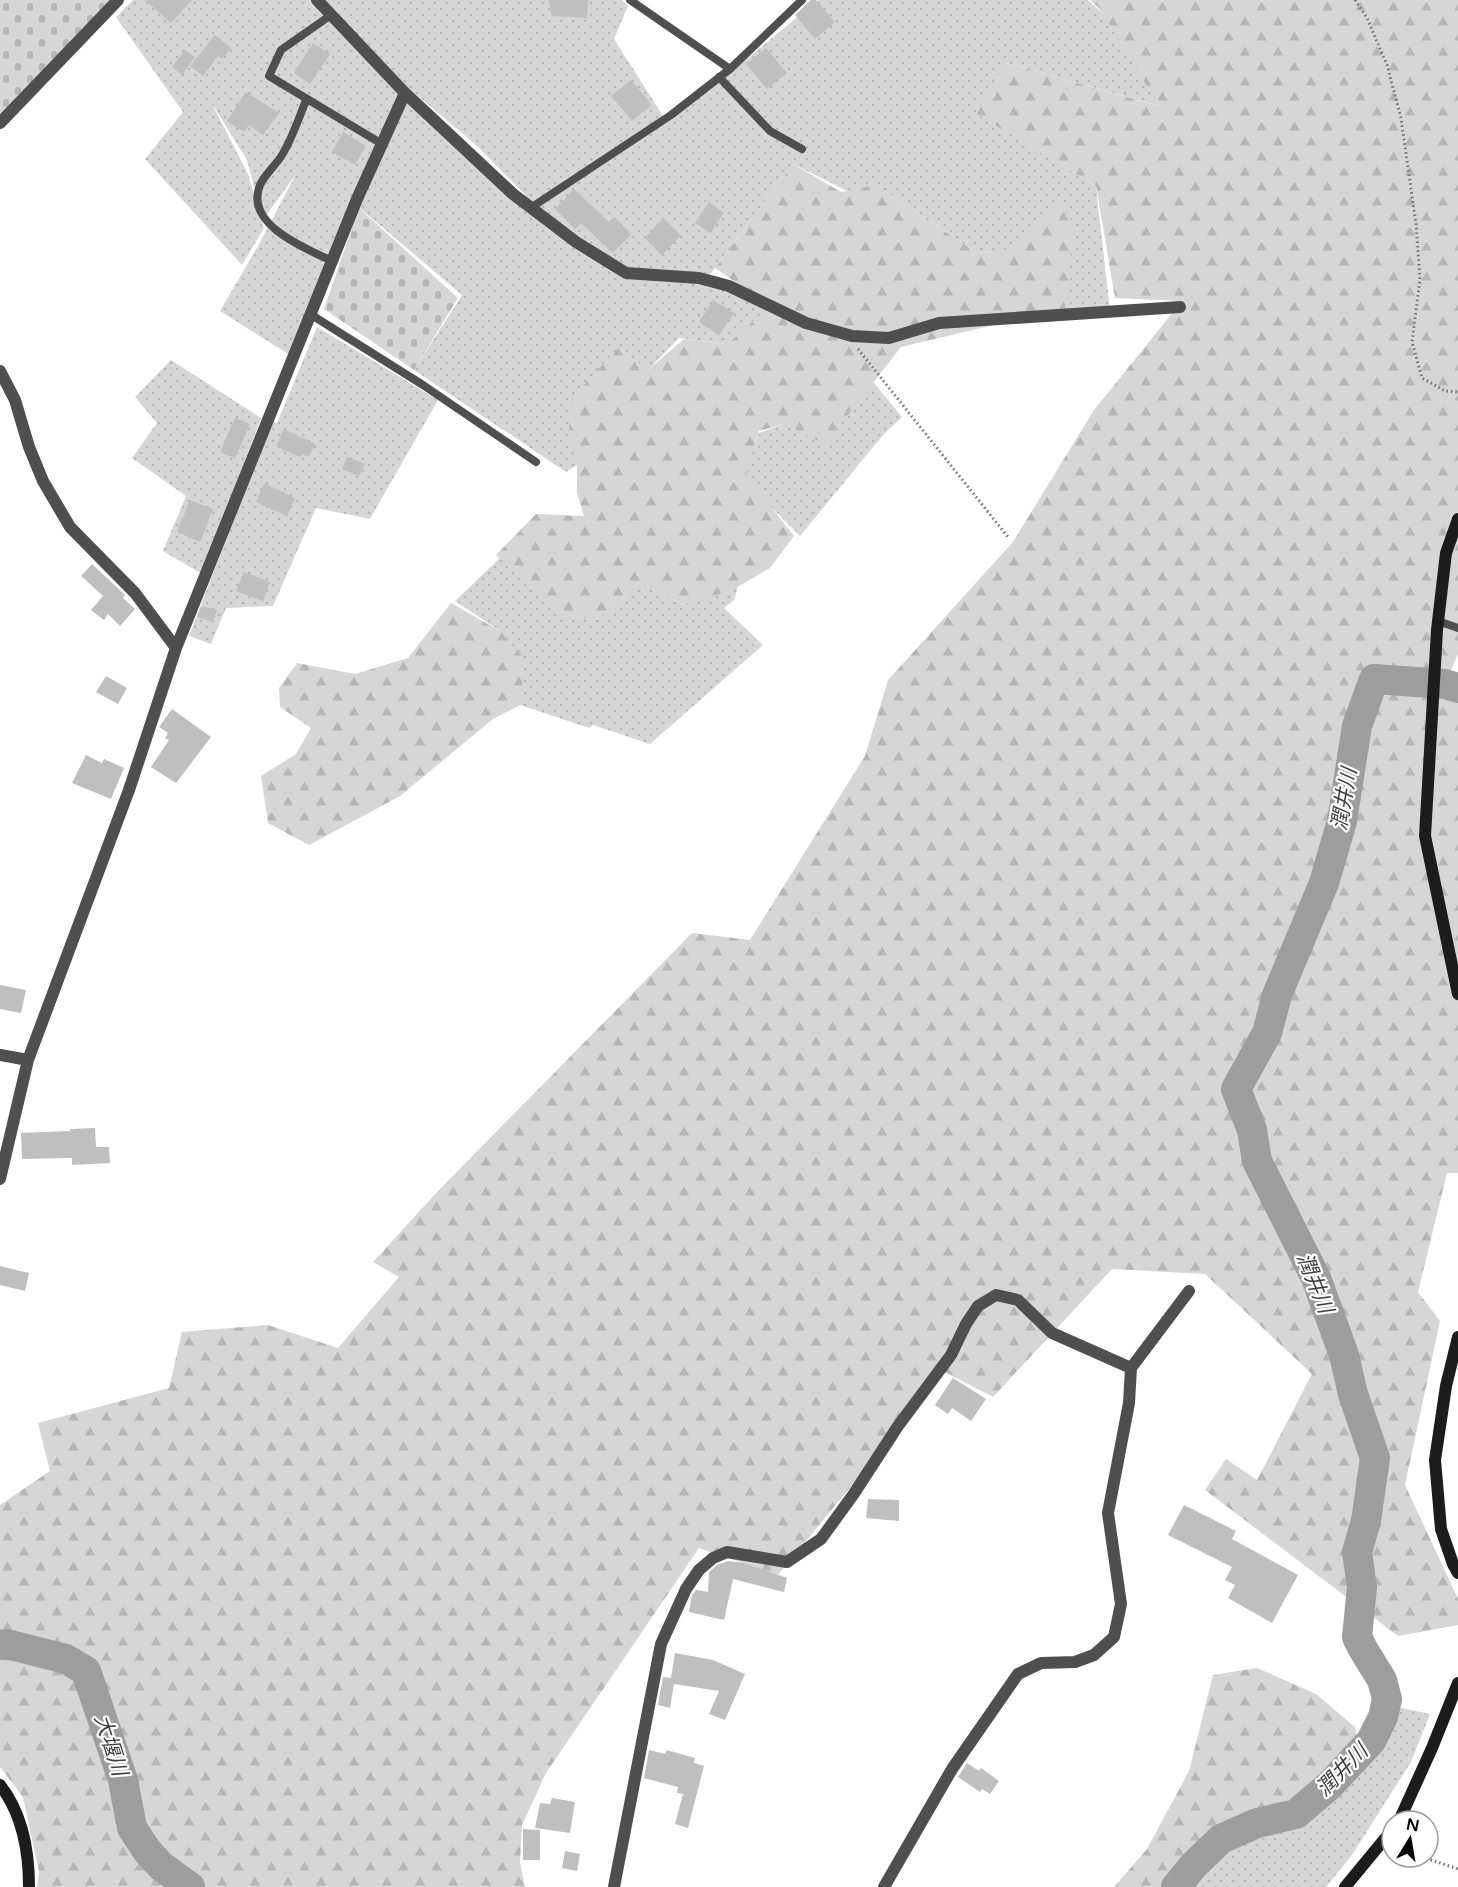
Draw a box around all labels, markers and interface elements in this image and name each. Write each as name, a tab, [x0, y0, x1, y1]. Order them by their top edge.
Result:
water label: 潤井川	[1327, 764, 1363, 832]
water label: 潤井川	[1291, 1249, 1339, 1319]
water label: 大堰川	[89, 1711, 133, 1781]
water label: 潤井川	[1311, 1738, 1375, 1801]
north arrow	[1380, 1809, 1440, 1869]
text: N	[1404, 1814, 1421, 1836]

